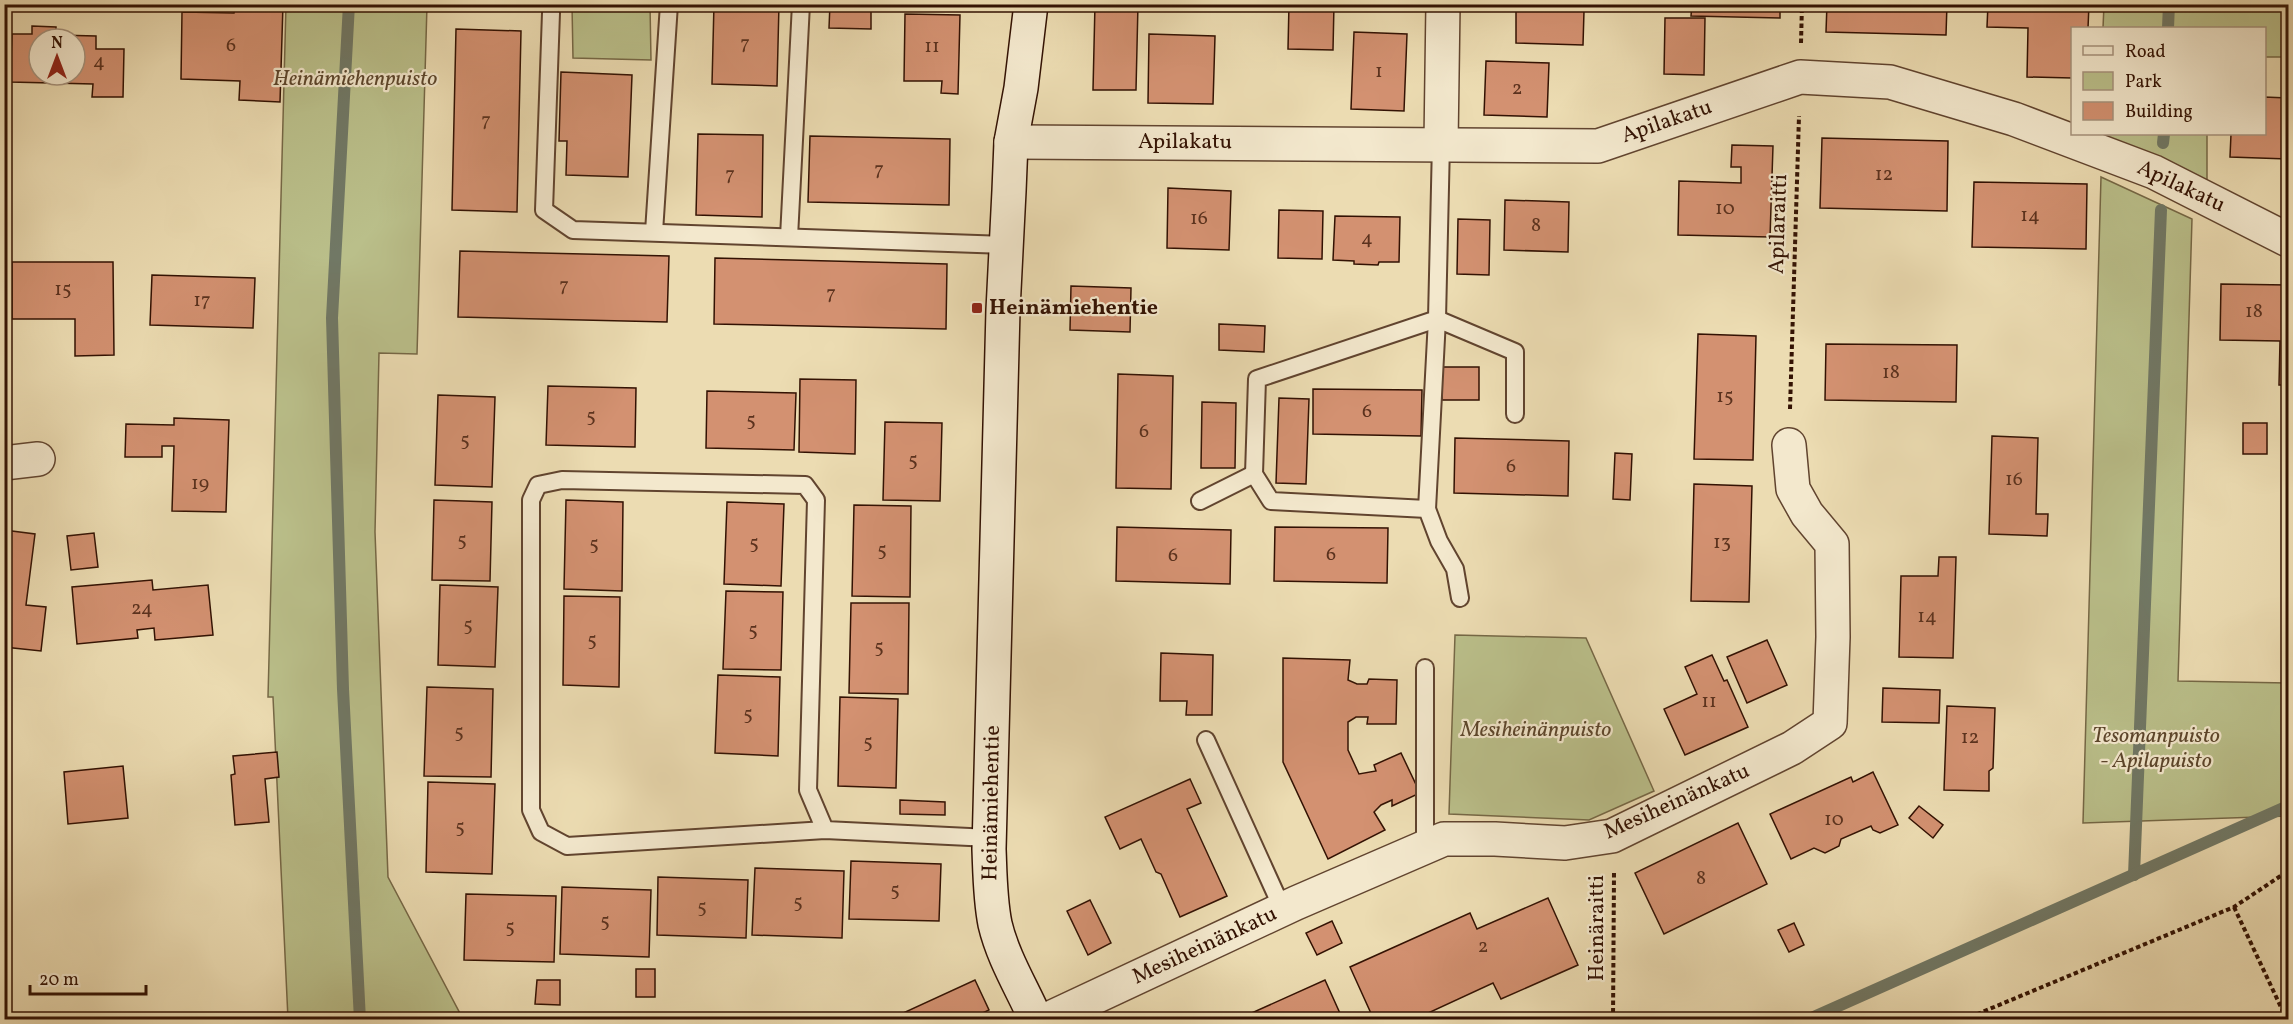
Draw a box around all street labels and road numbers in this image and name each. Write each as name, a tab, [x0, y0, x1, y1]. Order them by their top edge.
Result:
street label: Apilakatu	[1617, 92, 1717, 152]
street label: Apilakatu	[1138, 127, 1232, 158]
street label: Apilakatu	[2132, 153, 2230, 221]
street label: Apilaraitti	[1762, 173, 1796, 275]
street label: Heinämiehentie	[975, 725, 1009, 881]
street label: Mesiheinänkatu	[1599, 756, 1755, 848]
street label: Heinäraitti	[1582, 875, 1613, 981]
street label: Mesiheinänkatu	[1127, 899, 1283, 993]

